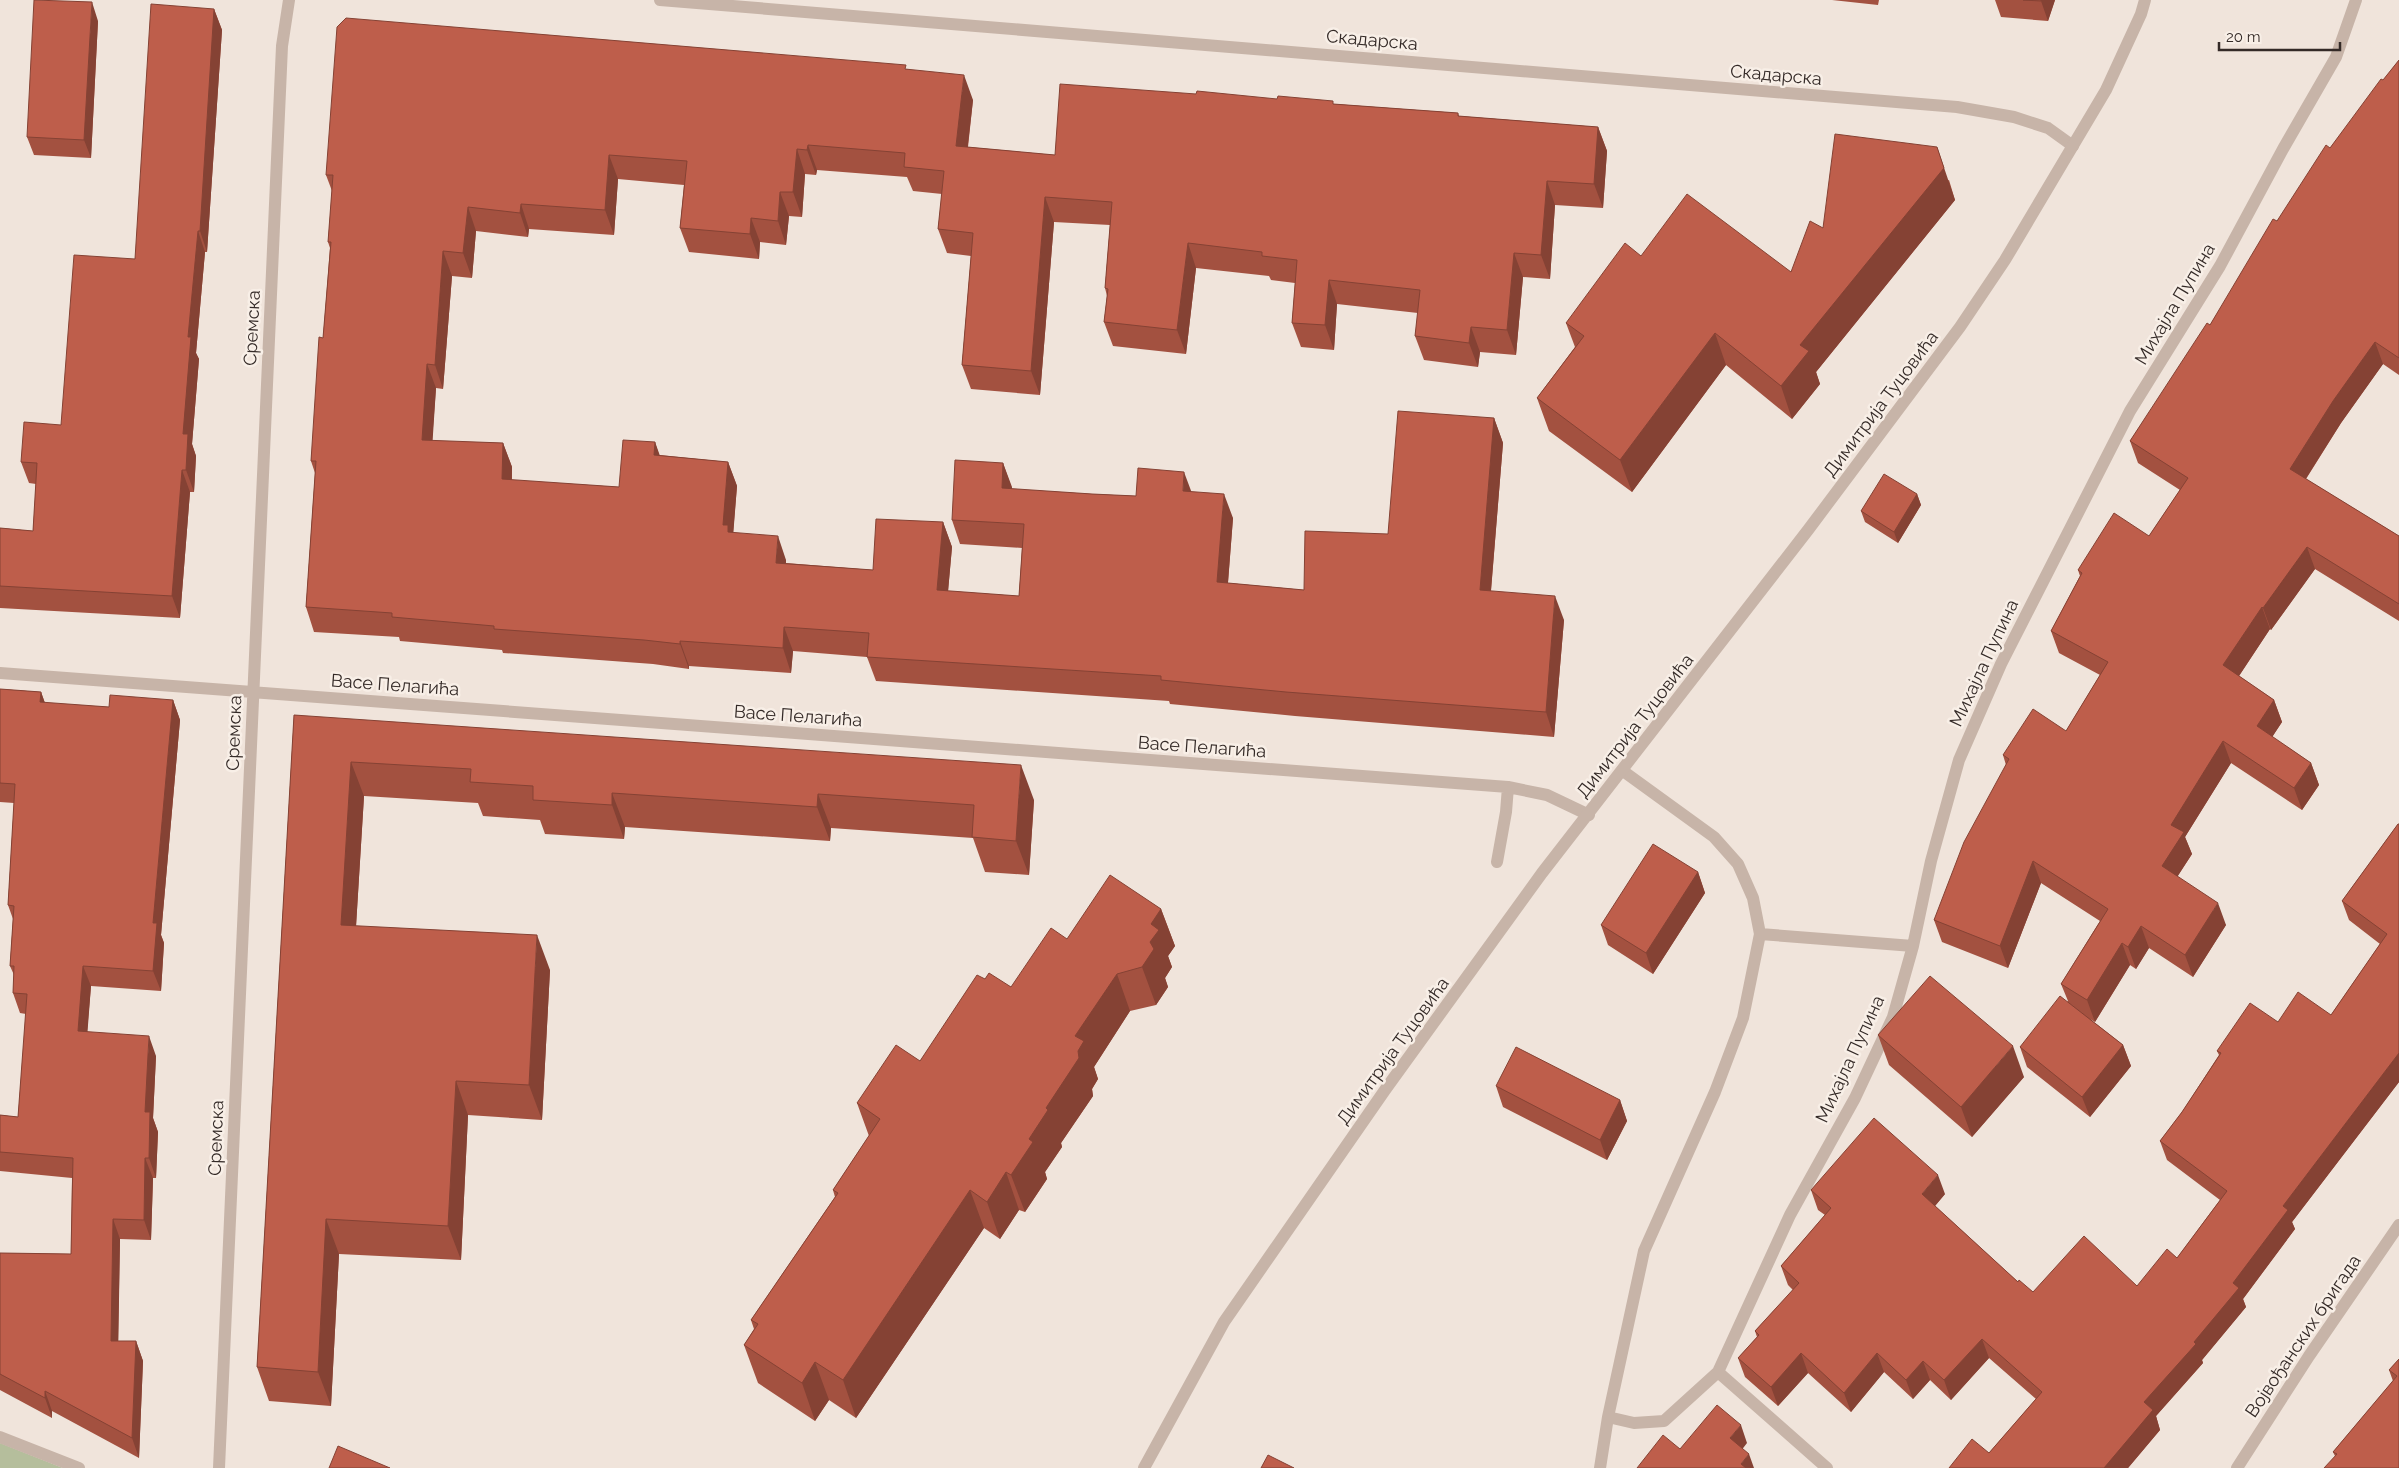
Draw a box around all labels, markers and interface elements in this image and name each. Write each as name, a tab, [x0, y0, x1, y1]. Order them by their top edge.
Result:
scale bar	[2219, 20, 2340, 52]
street label: Скадарска	[1325, 25, 1419, 54]
text: 20 m	[2226, 28, 2261, 46]
street label: Скадарска	[1729, 60, 1823, 89]
street label: Михајла Пупина	[2130, 239, 2219, 368]
street label: Сремска	[239, 290, 264, 366]
street label: Димитрија Туцовића	[1819, 327, 1942, 481]
street label: Михајла Пупина	[1945, 596, 2022, 730]
street label: Димитрија Туцовића	[1572, 650, 1697, 802]
street label: Васе Пелагића	[330, 670, 460, 699]
street label: Сремска	[222, 695, 245, 771]
street label: Васе Пелагића	[733, 701, 863, 730]
street label: Васе Пелагића	[1137, 732, 1267, 761]
street label: Димитрија Туцовића	[1332, 973, 1453, 1128]
street label: Михајла Пупина	[1811, 992, 1888, 1126]
street label: Сремска	[204, 1100, 227, 1176]
street label: Војвођанских бригада	[2240, 1251, 2365, 1421]

